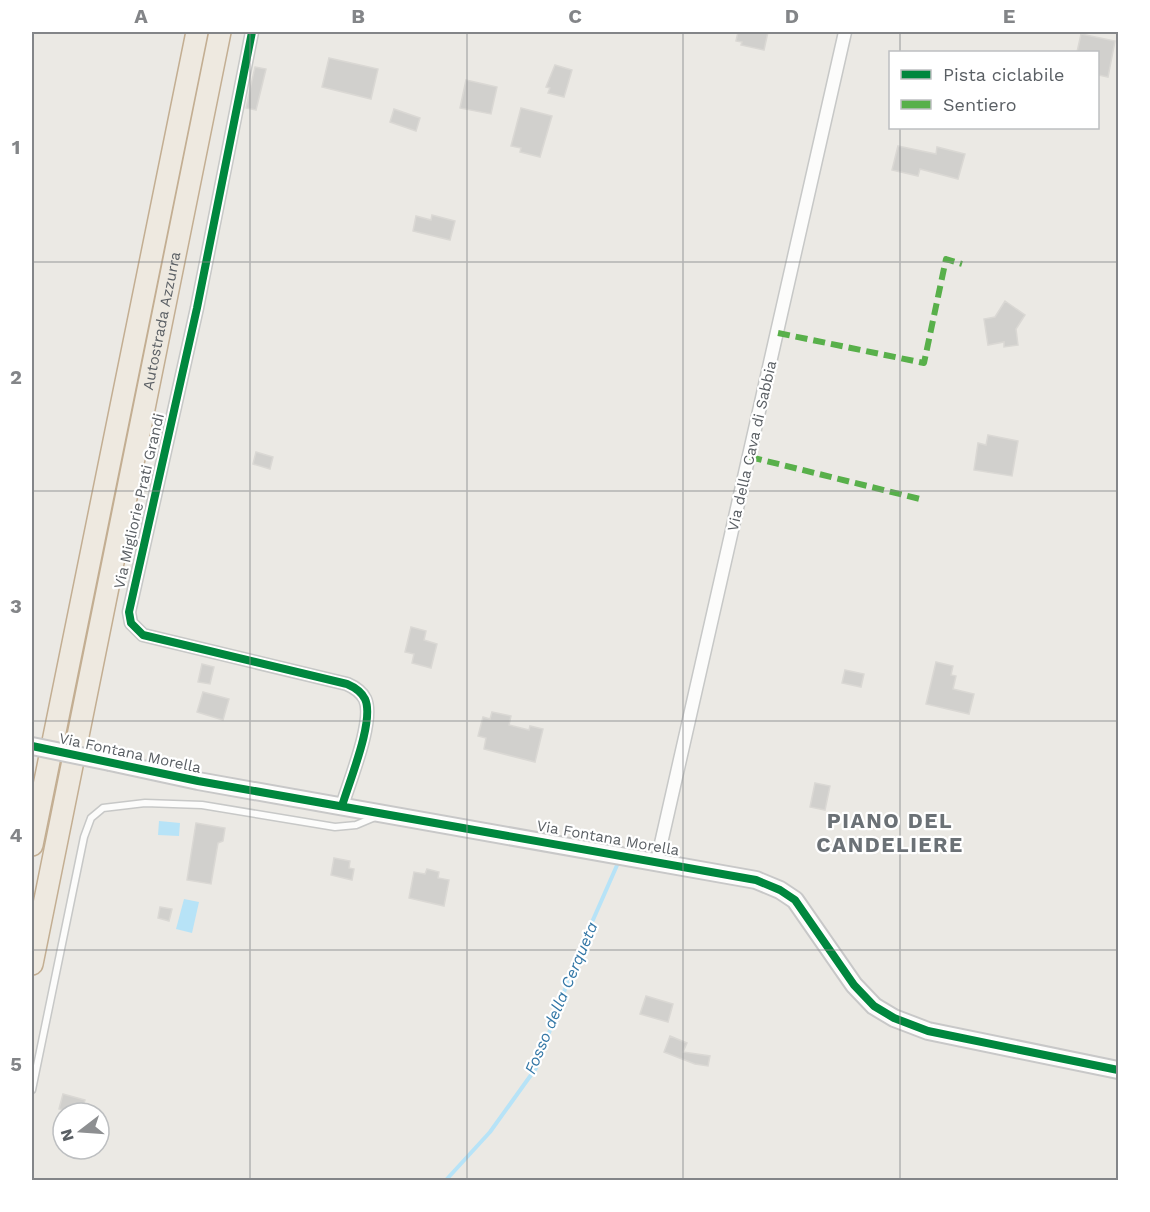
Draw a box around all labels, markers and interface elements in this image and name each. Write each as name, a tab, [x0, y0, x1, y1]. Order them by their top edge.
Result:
text: A	[134, 4, 148, 28]
text: B	[351, 4, 365, 28]
text: C	[568, 4, 582, 28]
text: D	[785, 4, 799, 28]
text: E	[1003, 4, 1015, 28]
legend	[889, 51, 1099, 129]
text: Pista ciclabile	[943, 64, 1064, 85]
text: Sentiero	[943, 94, 1017, 115]
text: 1	[12, 135, 20, 159]
street label: Autostrada Azzurra	[139, 250, 185, 392]
street label: Via della Cava di Sabbia	[724, 358, 781, 533]
text: 2	[10, 365, 22, 389]
street label: Via Migliorie Prati Grandi	[110, 411, 168, 591]
text: 3	[10, 594, 22, 618]
street label: Via Fontana Morella	[57, 729, 203, 777]
district label: PIANO DEL CANDELIERE	[816, 808, 964, 857]
street label: Via Fontana Morella	[535, 817, 681, 860]
text: 4	[10, 823, 23, 847]
water label: Fosso della Cerqueta	[520, 919, 602, 1077]
text: 5	[10, 1052, 22, 1076]
north arrow	[51, 1101, 111, 1161]
text: N	[56, 1127, 78, 1144]

